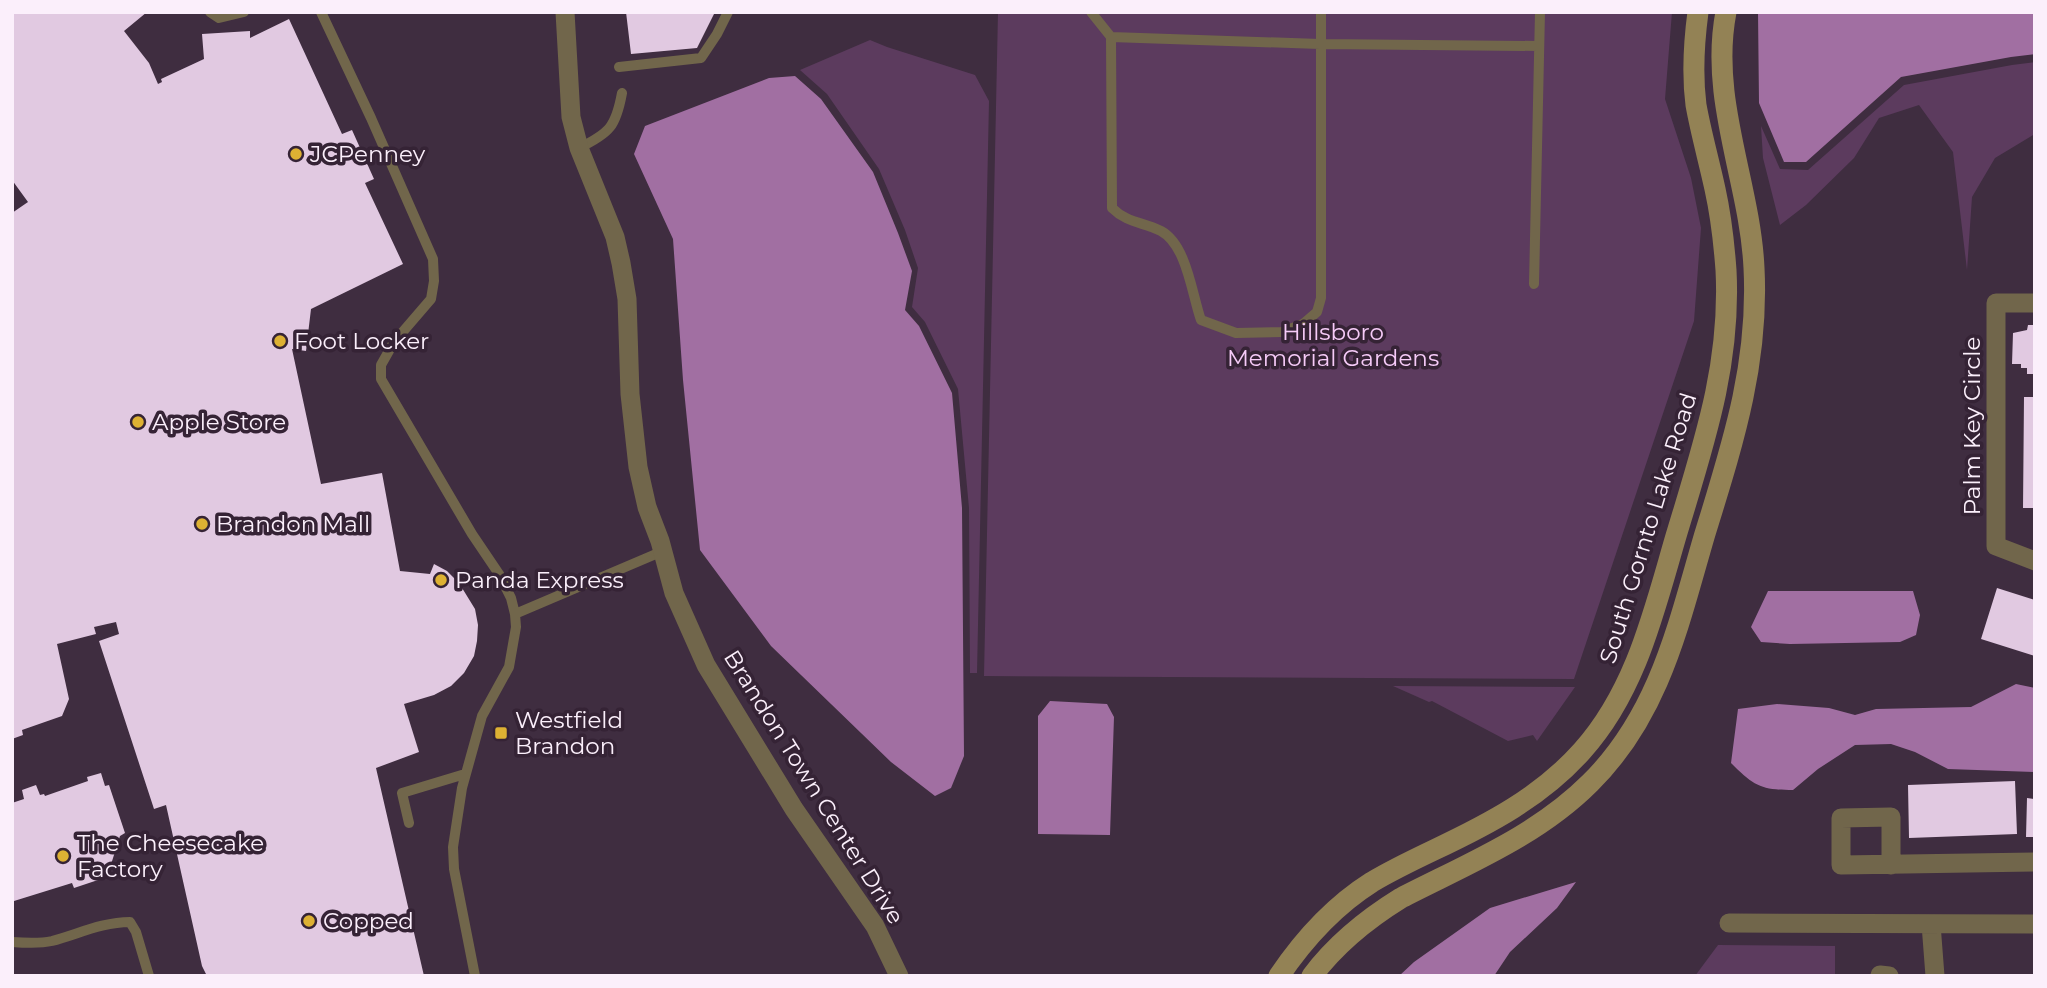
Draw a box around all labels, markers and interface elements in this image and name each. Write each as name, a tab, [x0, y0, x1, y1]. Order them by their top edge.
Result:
place label: JCPenney	[309, 140, 426, 168]
marker: JCPenney	[288, 146, 304, 162]
park label: Hillsboro Memorial Gardens	[1227, 318, 1439, 372]
place label: Foot Locker	[294, 327, 429, 355]
marker: Foot Locker	[272, 333, 288, 349]
street label: Palm Key Circle	[1958, 337, 1986, 515]
street label: South Gornto Lake Road	[1593, 389, 1703, 667]
place label: Apple Store	[152, 408, 286, 436]
marker: Apple Store	[130, 414, 146, 430]
place label: Brandon Mall	[216, 510, 370, 538]
marker: Brandon Mall	[194, 516, 210, 532]
place label: Panda Express	[455, 566, 624, 594]
marker: Panda Express	[433, 572, 449, 588]
street label: Brandon Town Center Drive	[718, 645, 910, 929]
place label: Westfield Brandon	[515, 706, 623, 760]
marker: Westfield Brandon	[493, 725, 509, 741]
place label: The Cheesecake Factory	[77, 829, 264, 883]
marker: The Cheesecake Factory	[55, 848, 71, 864]
place label: Copped	[323, 907, 414, 935]
marker: Copped	[301, 913, 317, 929]

